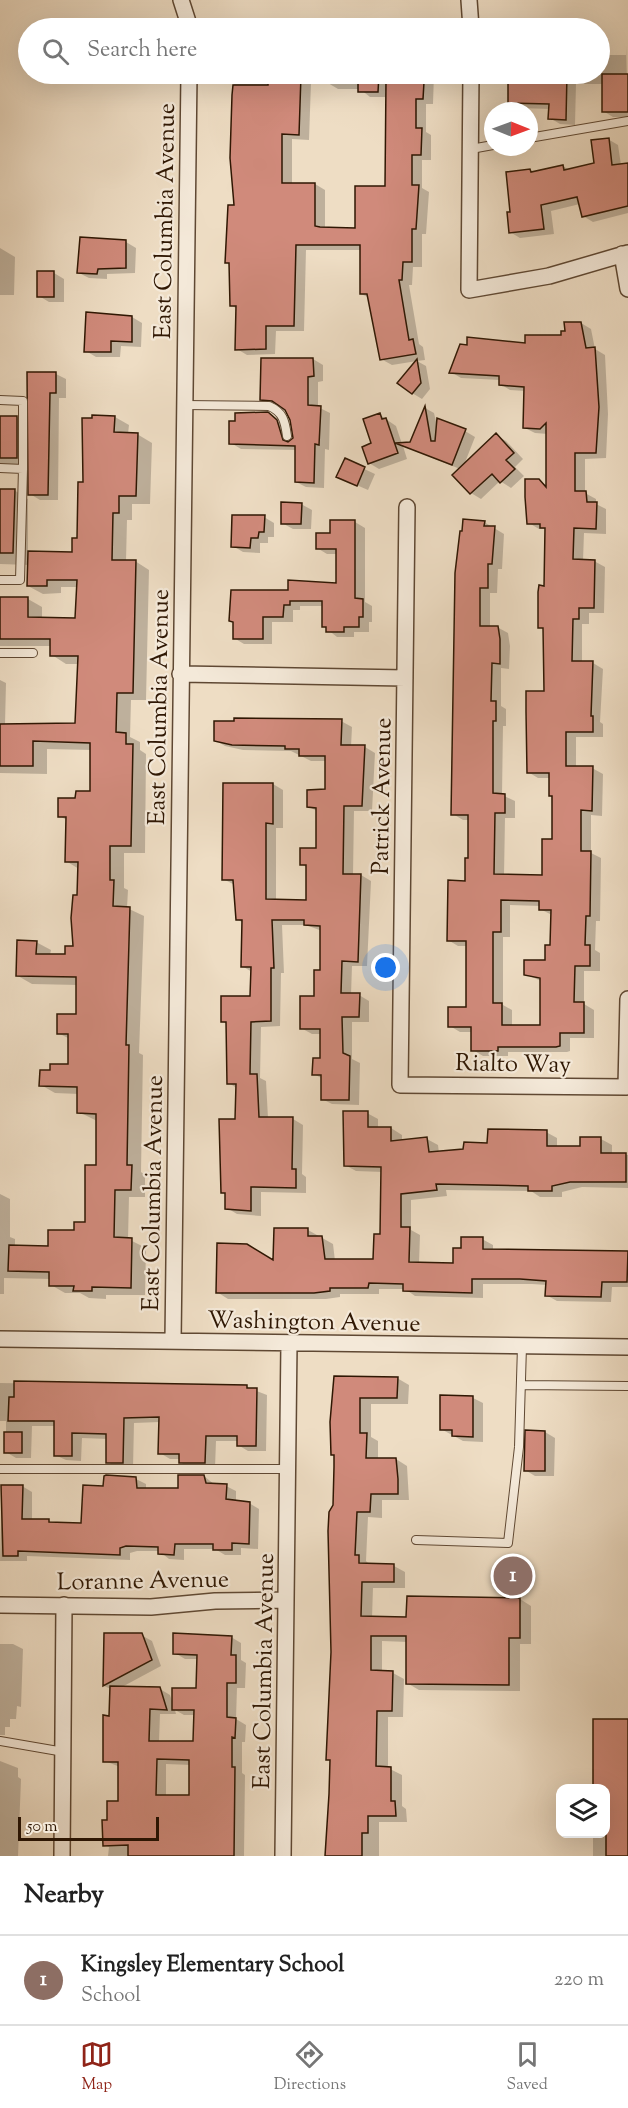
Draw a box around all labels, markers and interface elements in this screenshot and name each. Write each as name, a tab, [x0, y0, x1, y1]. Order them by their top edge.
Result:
search box	[18, 18, 610, 84]
icon: search	[39, 35, 72, 68]
text: Search here	[87, 35, 197, 67]
north arrow	[484, 102, 538, 156]
street label: East Columbia Avenue	[147, 103, 185, 339]
street label: East Columbia Avenue	[141, 589, 179, 825]
street label: Patrick Avenue	[365, 717, 401, 875]
your location	[371, 953, 400, 982]
street label: Rialto Way	[455, 1047, 571, 1083]
street label: East Columbia Avenue	[135, 1075, 173, 1311]
street label: Washington Avenue	[207, 1304, 421, 1342]
street label: East Columbia Avenue	[246, 1553, 284, 1789]
pin: 1	[494, 1554, 532, 1598]
street label: Loranne Avenue	[57, 1563, 229, 1601]
map controls	[556, 1784, 610, 1838]
button: layers	[556, 1784, 610, 1838]
scale bar	[18, 1814, 159, 1842]
text: 50 m	[27, 1816, 58, 1839]
text: Nearby	[24, 1877, 104, 1914]
text: Kingsley Elementary School	[81, 1950, 344, 1982]
text: 1	[40, 1966, 47, 1995]
text: 220 m	[554, 1966, 604, 1995]
text: School	[81, 1982, 141, 2011]
tab: Map	[80, 2038, 113, 2097]
tab: Directions	[274, 2038, 346, 2097]
tab: Saved	[507, 2038, 548, 2097]

